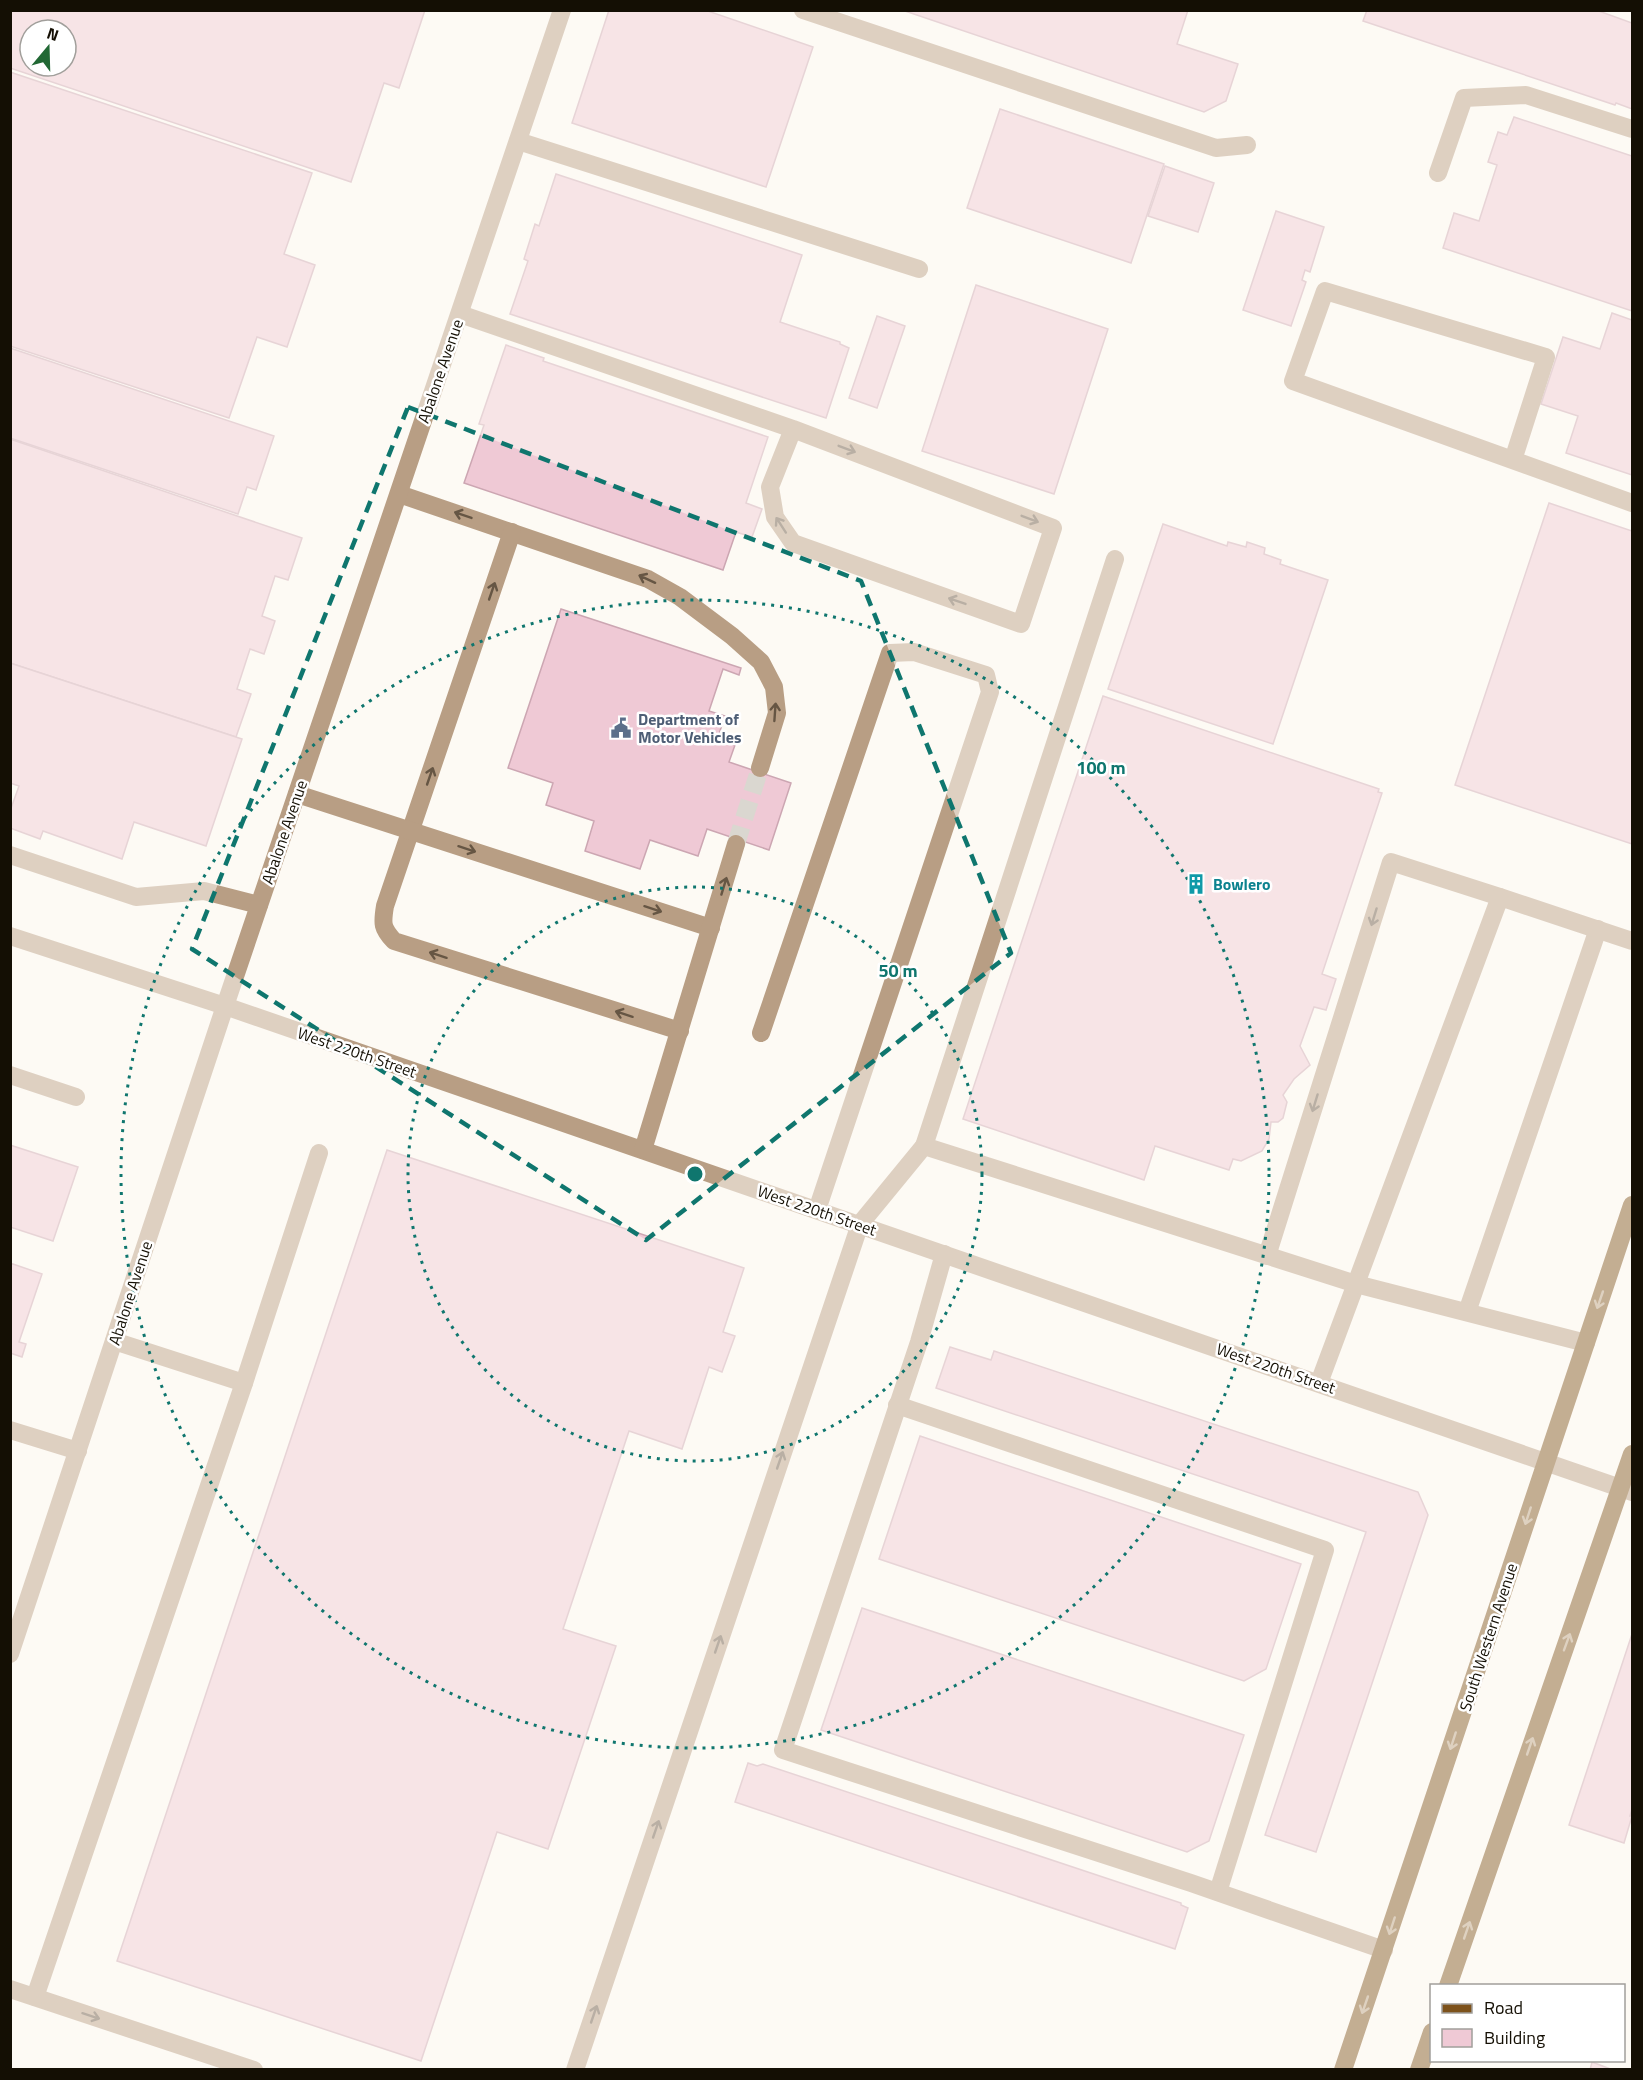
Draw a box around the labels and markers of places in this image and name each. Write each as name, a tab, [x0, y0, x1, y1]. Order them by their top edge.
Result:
place label: Department of Motor Vehicles	[638, 707, 741, 749]
public building icon: Department of Motor Vehicles	[609, 716, 633, 740]
building icon: Bowlero	[1184, 872, 1208, 896]
place label: Bowlero	[1213, 872, 1271, 896]
centre of rings	[685, 1164, 705, 1184]

